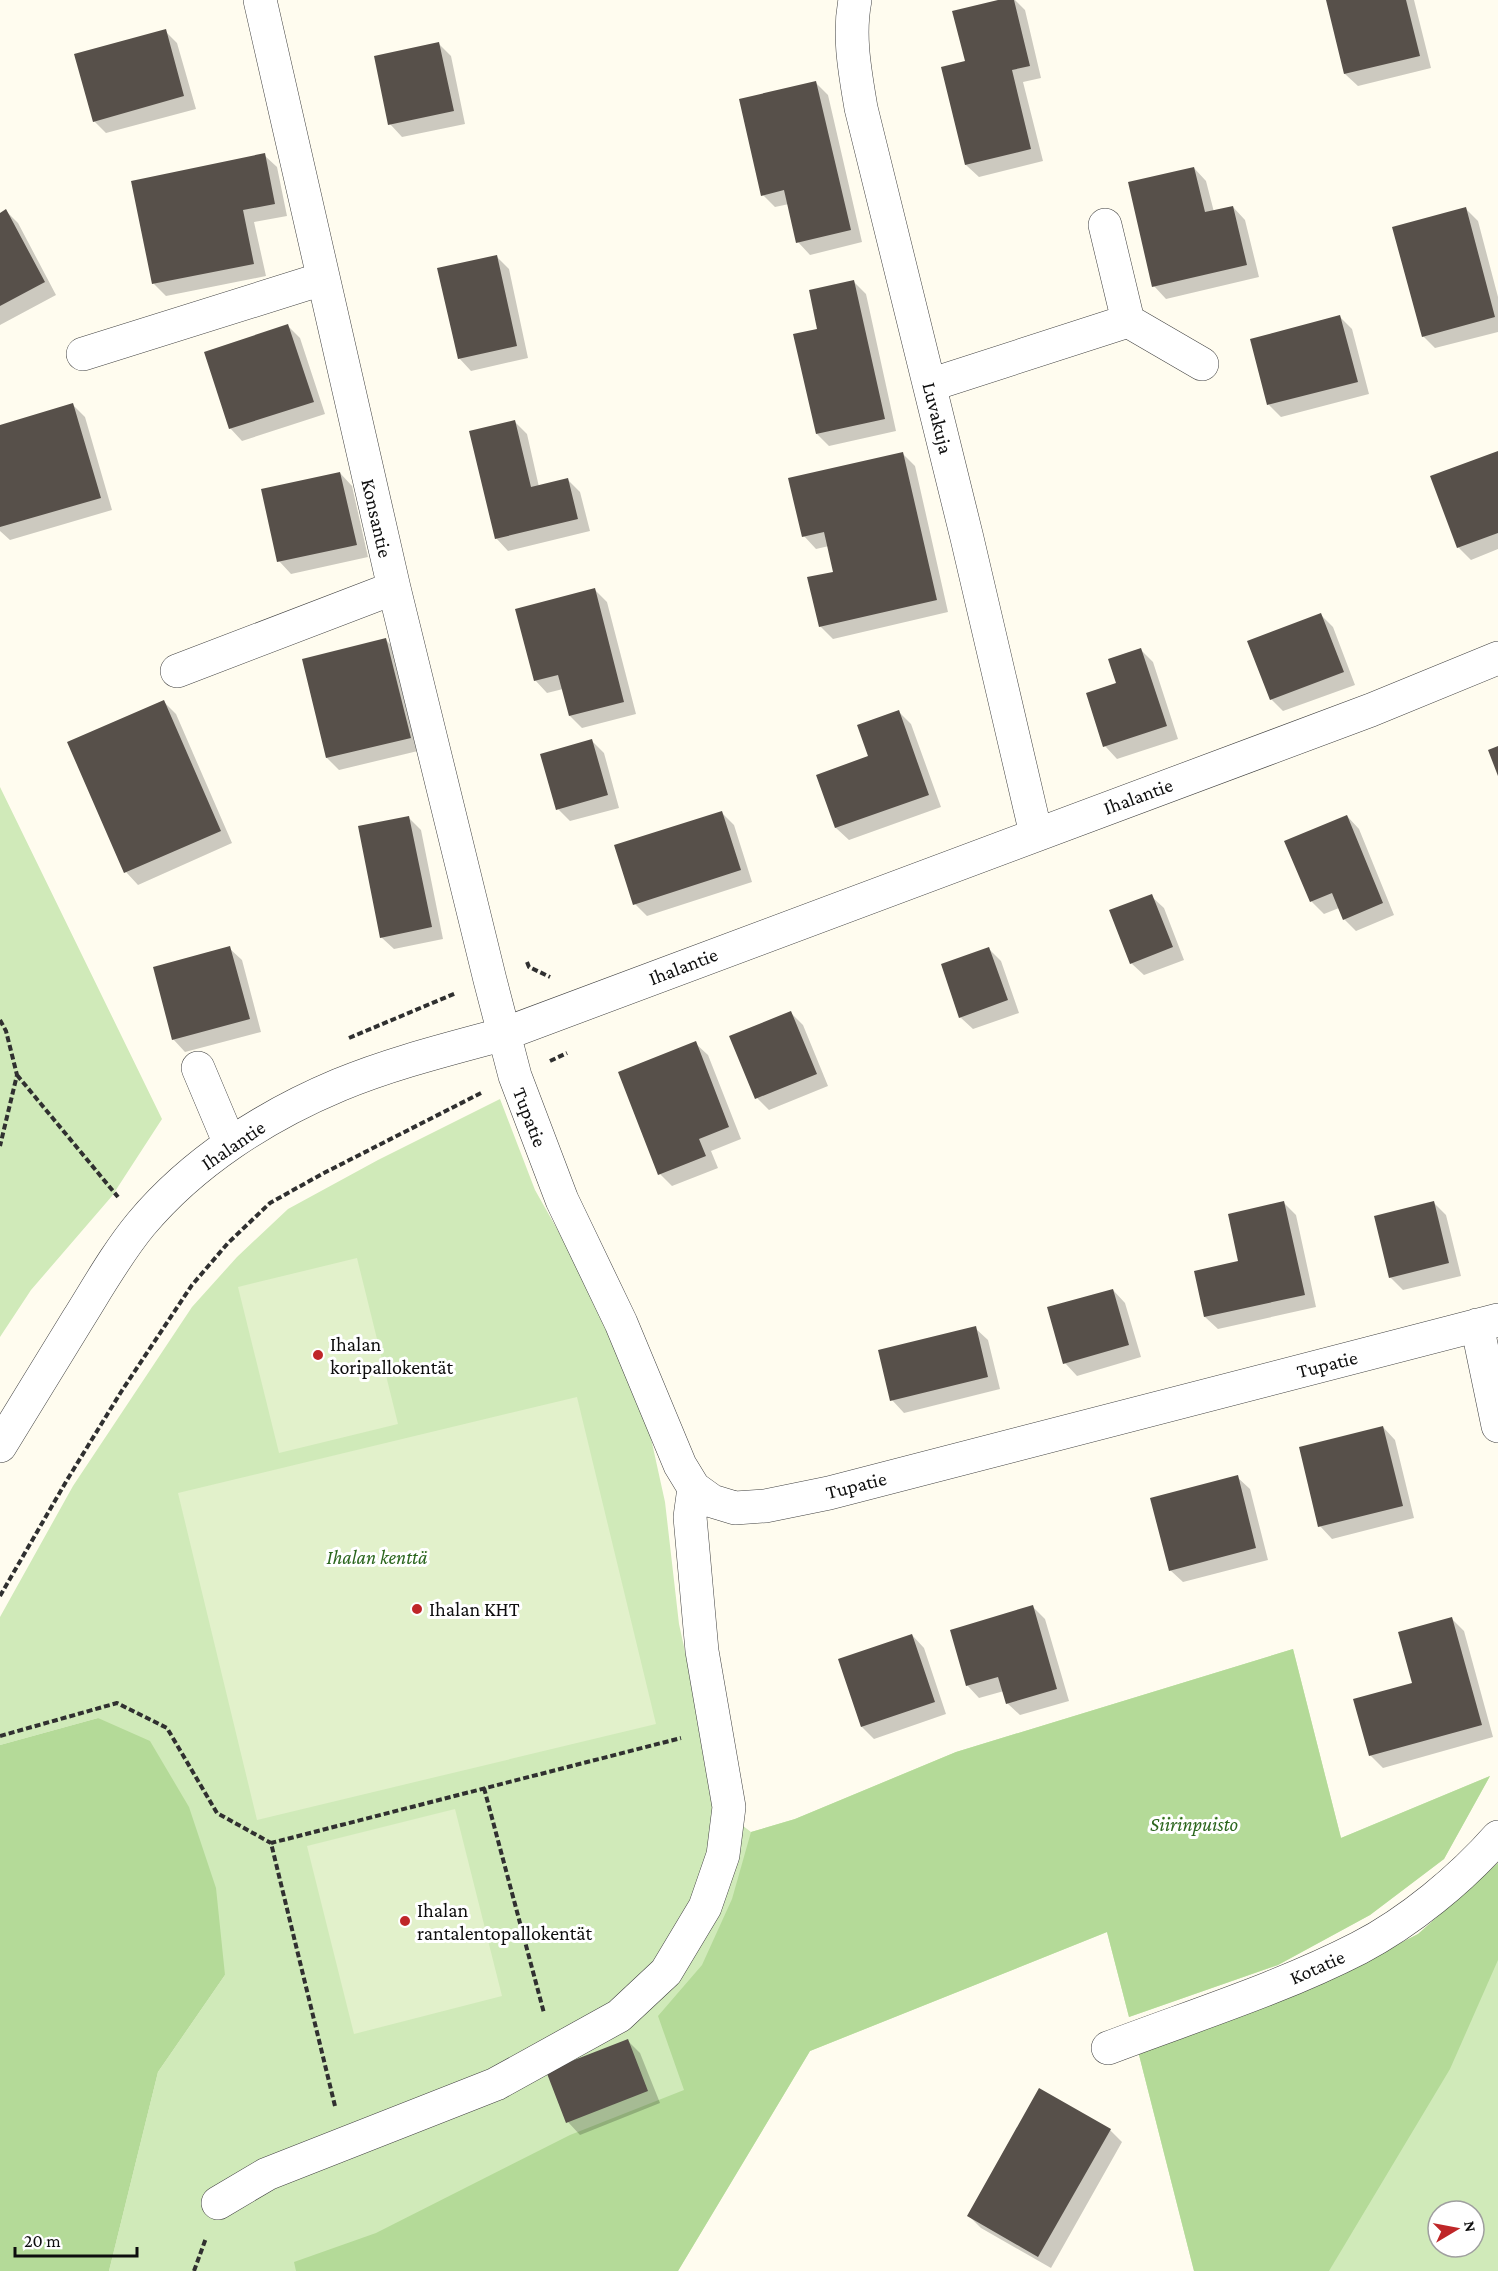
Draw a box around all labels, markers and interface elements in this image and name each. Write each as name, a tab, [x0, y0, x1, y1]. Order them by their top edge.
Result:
street label: Luvakuja	[918, 380, 958, 456]
street label: Konsantie	[357, 476, 397, 560]
street label: Ihalantie	[1100, 773, 1176, 819]
street label: Ihalantie	[645, 943, 721, 989]
street label: Tupatie	[508, 1084, 551, 1150]
street label: Ihalantie	[197, 1116, 269, 1174]
place label: Ihalan koripallokentät	[330, 1333, 454, 1379]
street label: Tupatie	[1294, 1346, 1360, 1383]
marker: Ihalan koripallokentät	[311, 1348, 325, 1362]
street label: Tupatie	[823, 1467, 889, 1504]
park label: Ihalan kenttä	[327, 1546, 427, 1568]
place label: Ihalan KHT	[429, 1598, 520, 1620]
marker: Ihalan KHT	[410, 1602, 424, 1616]
park label: Siirinpuisto	[1150, 1813, 1238, 1836]
place label: Ihalan rantalentopallokentät	[417, 1899, 593, 1945]
marker: Ihalan rantalentopallokentät	[398, 1914, 412, 1928]
street label: Kotatie	[1286, 1945, 1348, 1989]
north arrow	[1426, 2199, 1486, 2259]
scale bar	[15, 2220, 136, 2258]
text: N	[1461, 2220, 1480, 2233]
text: 20 m	[24, 2231, 61, 2251]

